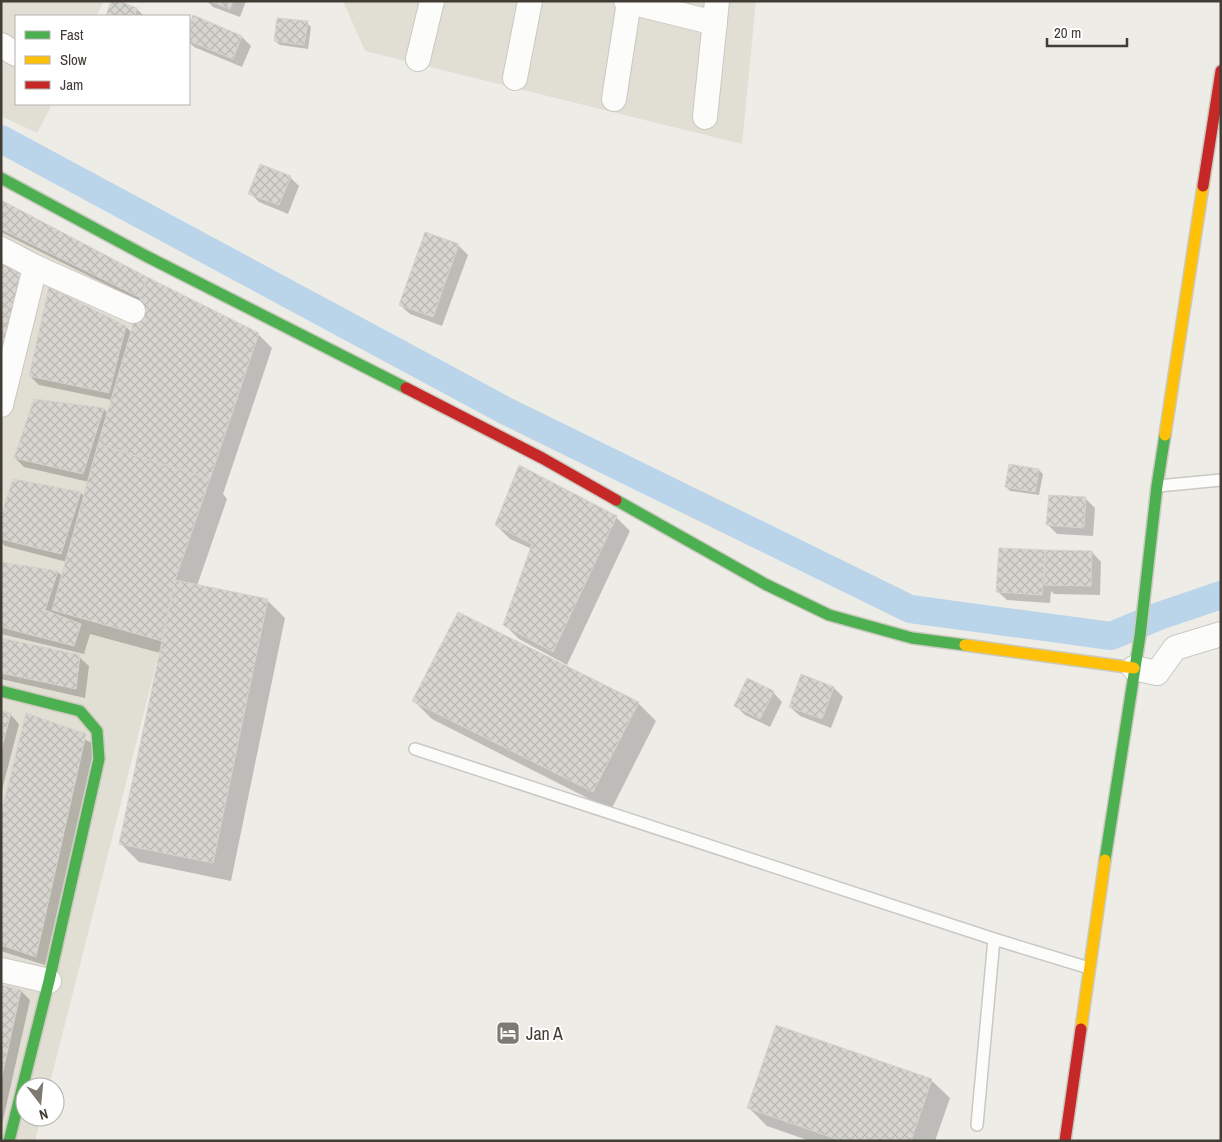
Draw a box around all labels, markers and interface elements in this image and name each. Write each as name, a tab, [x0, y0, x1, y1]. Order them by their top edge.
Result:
legend	[15, 15, 190, 105]
scale bar	[1047, 15, 1127, 47]
text: 20 m	[1054, 22, 1081, 43]
text: Fast	[60, 24, 84, 45]
text: Slow	[60, 49, 87, 70]
text: Jam	[60, 74, 83, 95]
hotel icon: Jan A	[495, 1020, 521, 1046]
place label: Jan A	[526, 1021, 563, 1046]
north arrow	[15, 1077, 65, 1127]
text: N	[37, 1105, 50, 1124]

